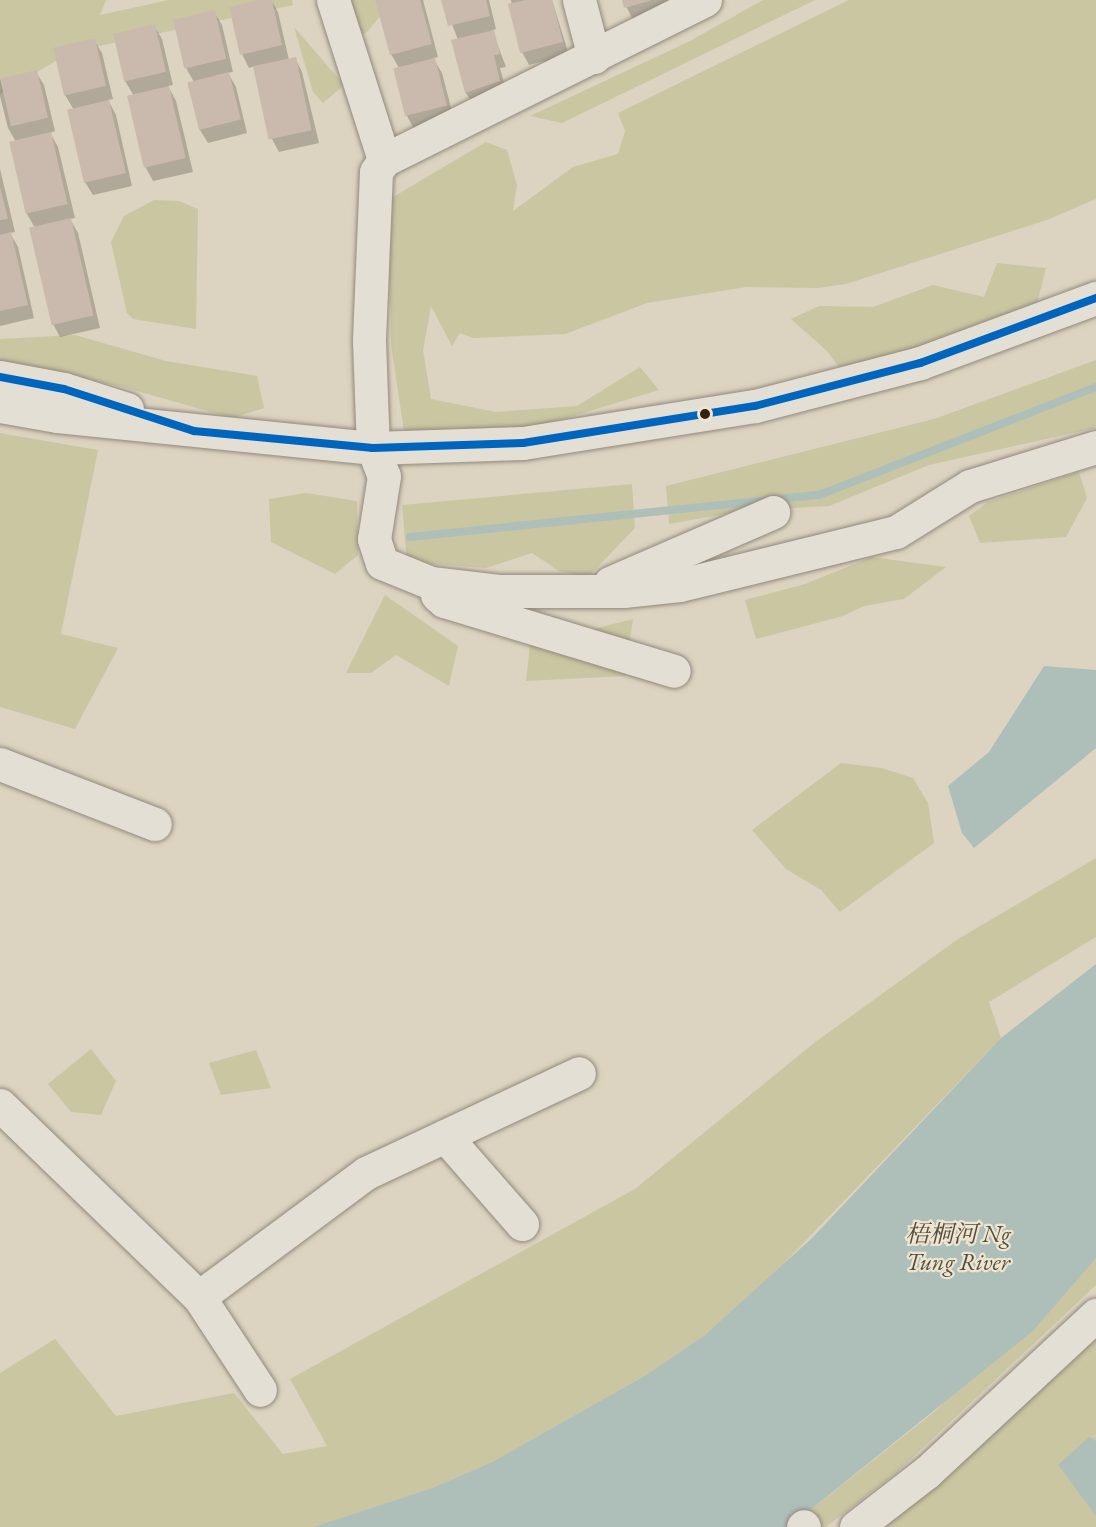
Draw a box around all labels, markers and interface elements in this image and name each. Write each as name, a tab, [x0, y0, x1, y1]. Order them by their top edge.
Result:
unlabelled marker	[699, 408, 711, 420]
water label: 梧桐河 Ng Tung River	[905, 1220, 1011, 1276]

